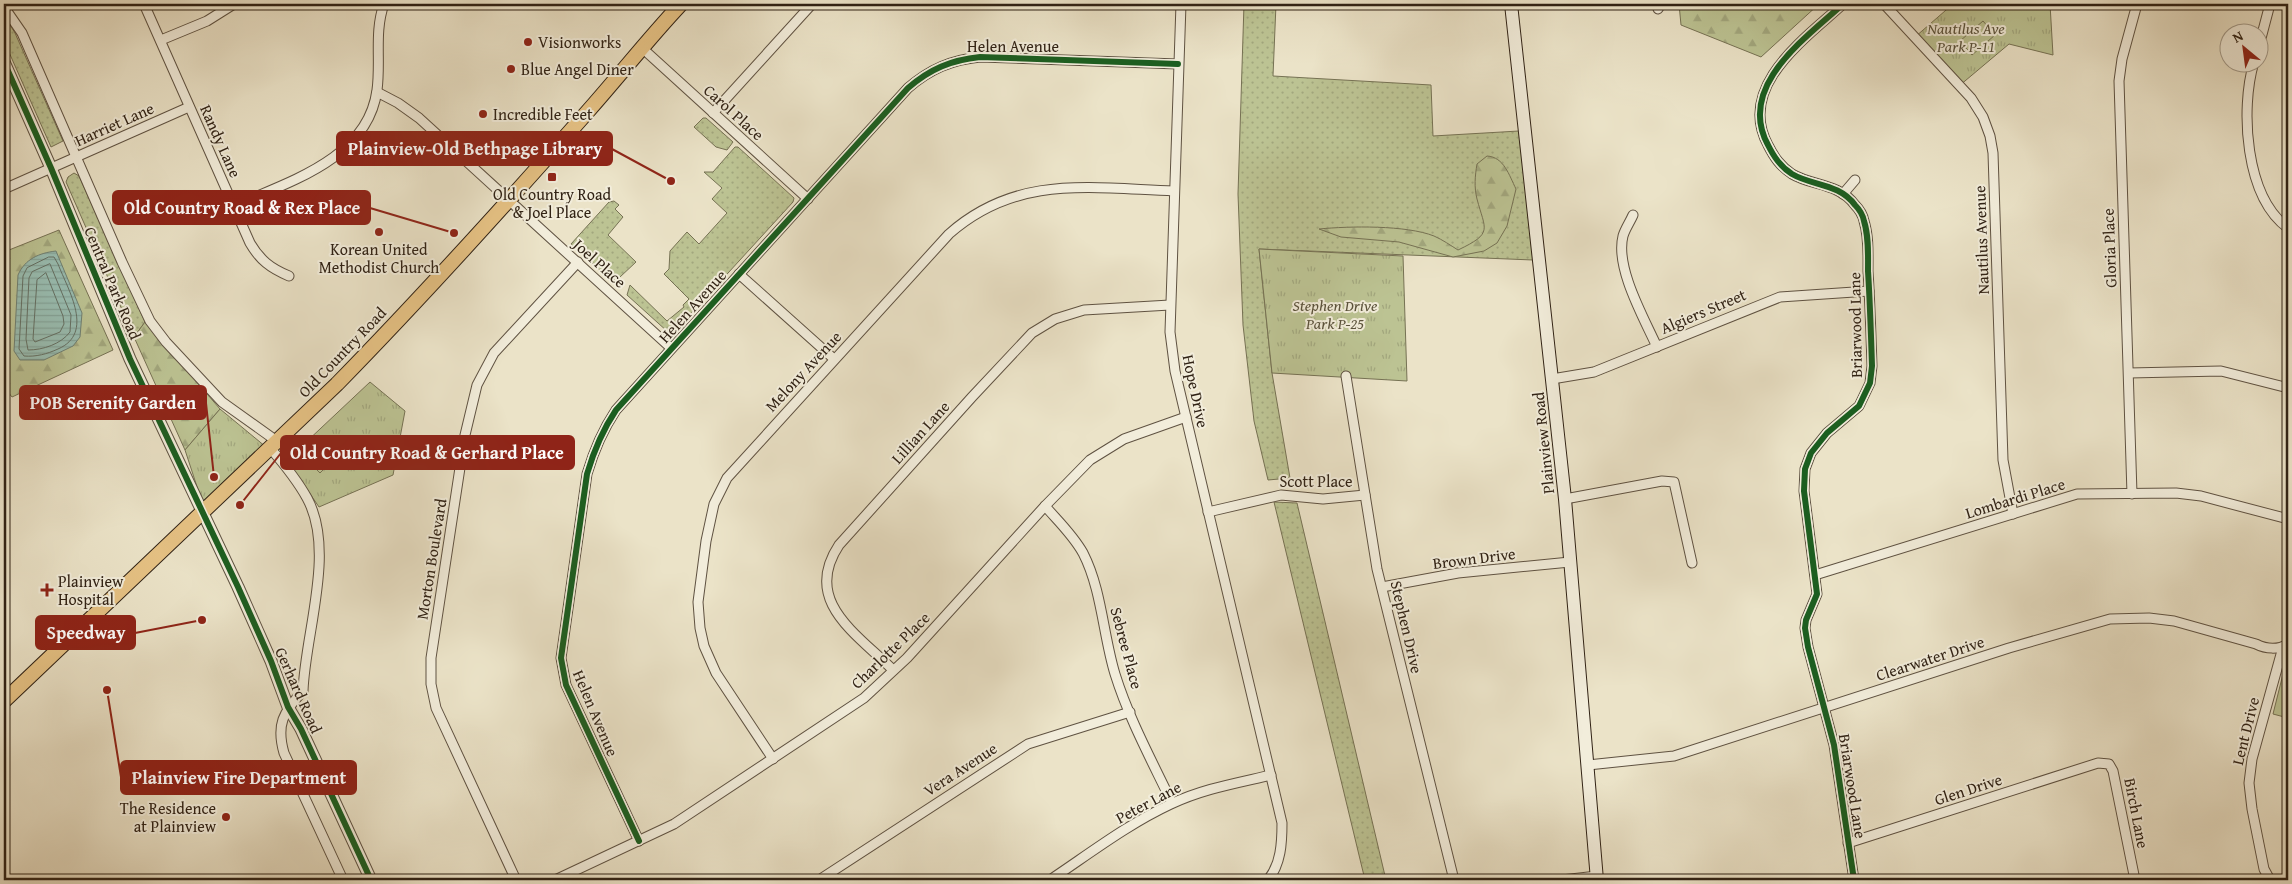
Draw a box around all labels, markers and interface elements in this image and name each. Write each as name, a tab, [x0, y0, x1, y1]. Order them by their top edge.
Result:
park label: Nautilus Ave Park P-11	[1926, 16, 2005, 58]
north arrow	[2220, 22, 2270, 72]
text: N	[2229, 25, 2247, 48]
place label: Visionworks	[538, 30, 621, 54]
street label: Helen Avenue	[967, 34, 1059, 58]
marker: Visionworks	[522, 36, 534, 48]
place label: Blue Angel Diner	[521, 57, 634, 81]
marker: Blue Angel Diner	[505, 63, 517, 75]
street label: Carol Place	[698, 78, 770, 146]
street label: Harriet Lane	[71, 96, 157, 152]
street label: Randy Lane	[194, 101, 248, 181]
place label: Incredible Feet	[493, 102, 593, 126]
marker: Incredible Feet	[477, 108, 489, 120]
callout: Plainview-Old Bethpage Library	[337, 132, 612, 165]
text: Plainview-Old Bethpage Library	[348, 135, 603, 162]
marker: Old Country Road & Joel Place	[546, 171, 558, 183]
place label: Old Country Road & Joel Place	[493, 182, 611, 224]
street label: Nautilus Avenue	[1967, 185, 1995, 295]
callout: Old Country Road & Rex Place	[113, 191, 370, 224]
text: Old Country Road & Rex Place	[124, 194, 360, 221]
street label: Gloria Place	[2096, 208, 2122, 288]
street label: Central Park Road	[78, 223, 148, 344]
marker: Korean United Methodist Church	[373, 226, 385, 238]
street label: Joel Place	[567, 231, 632, 293]
place label: Korean United Methodist Church	[319, 237, 439, 279]
street label: Helen Avenue	[652, 264, 732, 348]
street label: Briarwood Lane	[1842, 272, 1868, 378]
street label: Algiers Street	[1656, 282, 1750, 340]
park label: Stephen Drive Park P-25	[1293, 293, 1378, 335]
street label: Old Country Road	[292, 301, 392, 403]
street label: Melony Avenue	[759, 325, 847, 417]
street label: Hope Drive	[1177, 352, 1215, 430]
callout: POB Serenity Garden	[20, 386, 206, 419]
text: POB Serenity Garden	[30, 389, 197, 416]
street label: Plainview Road	[1526, 390, 1560, 495]
street label: Lillian Lane	[885, 395, 955, 469]
callout: Old Country Road & Gerhard Place	[281, 436, 574, 469]
text: Old Country Road & Gerhard Place	[290, 439, 564, 466]
street label: Scott Place	[1279, 469, 1353, 493]
street label: Lombardi Place	[1962, 471, 2068, 525]
street label: Morton Boulevard	[410, 496, 452, 621]
street label: Brown Drive	[1431, 541, 1517, 575]
place label: Plainview Hospital	[58, 569, 124, 611]
street label: Stephen Drive	[1385, 578, 1429, 676]
marker: Plainview Hospital	[40, 583, 54, 597]
street label: Sebree Place	[1105, 604, 1149, 692]
street label: Charlotte Place	[845, 606, 935, 694]
callout: Speedway	[36, 616, 135, 649]
text: Speedway	[47, 619, 126, 646]
street label: Clearwater Drive	[1873, 629, 1987, 687]
street label: Gerhard Road	[269, 643, 329, 737]
street label: Helen Avenue	[567, 666, 625, 760]
street label: Lent Drive	[2225, 694, 2265, 768]
street label: Briarwood Lane	[1833, 732, 1873, 840]
street label: Vera Avenue	[918, 736, 1002, 802]
callout: Plainview Fire Department	[121, 761, 356, 794]
text: Plainview Fire Department	[132, 764, 346, 791]
street label: Glen Drive	[1931, 767, 2005, 811]
street label: Peter Lane	[1111, 775, 1185, 829]
street label: Birch Lane	[2118, 776, 2156, 850]
place label: The Residence at Plainview	[120, 796, 217, 838]
marker: The Residence at Plainview	[220, 811, 232, 823]

